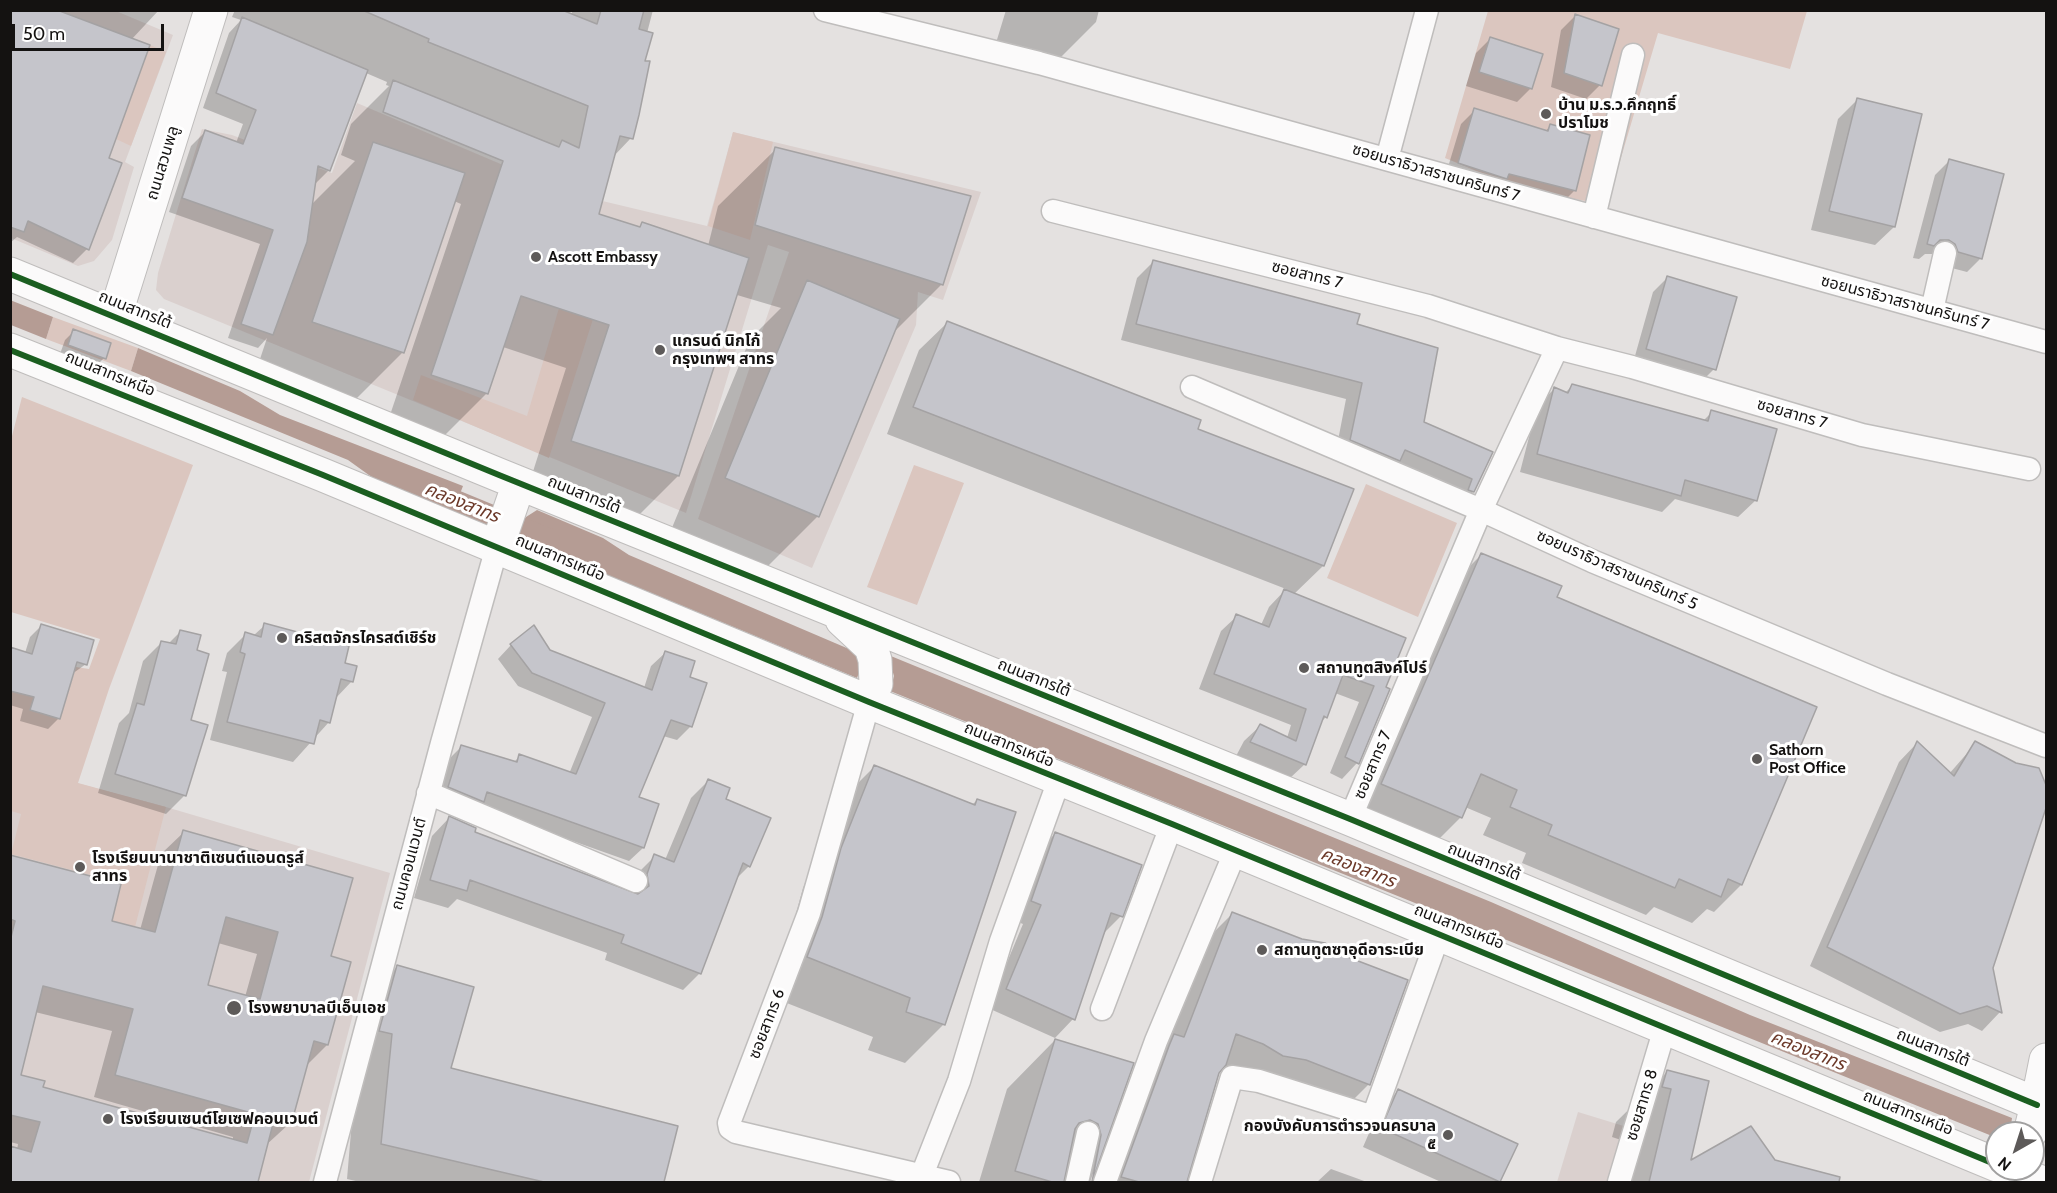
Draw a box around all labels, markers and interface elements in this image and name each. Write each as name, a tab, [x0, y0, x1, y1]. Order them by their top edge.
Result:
scale bar	[15, 12, 166, 50]
text: 50 m	[23, 23, 65, 45]
place label: บ้าน ม.ร.ว.คึกฤทธิ์ ปราโมช	[1558, 95, 1676, 133]
marker: บ้าน ม.ร.ว.คึกฤทธิ์ ปราโมช	[1539, 107, 1553, 121]
street label: ถนนสวนพลู	[143, 124, 183, 202]
street label: ซอยนราธิวาสราชนครินทร์ 7	[1350, 140, 1522, 206]
place label: Ascott Embassy	[548, 247, 658, 267]
marker: Ascott Embassy	[529, 250, 543, 264]
street label: ซอยสาทร 7	[1270, 257, 1344, 293]
street label: ซอยนราธิวาสราชนครินทร์ 7	[1819, 271, 1991, 335]
street label: ถนนสาทรใต้	[96, 287, 174, 333]
place label: แกรนด์ นิกโก้ กรุงเทพฯ สาทร	[672, 331, 774, 369]
marker: แกรนด์ นิกโก้ กรุงเทพฯ สาทร	[653, 343, 667, 357]
street label: ถนนสาทรเหนือ	[62, 347, 158, 401]
street label: ซอยสาทร 7	[1755, 395, 1829, 433]
street label: ถนนสาทรใต้	[545, 472, 623, 518]
water label: คลองสาทร	[421, 478, 503, 528]
street label: ซอยนราธิวาสราชนครินทร์ 5	[1534, 526, 1700, 614]
street label: ถนนสาทรเหนือ	[512, 530, 608, 586]
place label: คริสตจักรไครสต์เชิร์ช	[294, 628, 436, 648]
marker: คริสตจักรไครสต์เชิร์ช	[275, 631, 289, 645]
street label: ถนนสาทรใต้	[995, 655, 1073, 701]
place label: สถานทูตสิงค์โปร์	[1316, 658, 1427, 678]
marker: สถานทูตสิงค์โปร์	[1297, 661, 1311, 675]
street label: ถนนสาทรเหนือ	[961, 718, 1057, 772]
street label: ซอยสาทร 7	[1350, 728, 1396, 802]
place label: Sathorn Post Office	[1769, 740, 1846, 778]
marker: Sathorn Post Office	[1750, 752, 1764, 766]
street label: ถนนคอนแวนต์	[387, 816, 431, 912]
street label: ถนนสาทรใต้	[1445, 839, 1523, 885]
water label: คลองสาทร	[1317, 843, 1399, 893]
place label: โรงเรียนนานาชาติเซนต์แอนดรูส์ สาทร	[92, 848, 304, 886]
marker: โรงเรียนนานาชาติเซนต์แอนดรูส์ สาทร	[73, 860, 87, 874]
street label: ถนนสาทรเหนือ	[1411, 900, 1507, 954]
place label: สถานทูตซาอุดีอาระเบีย	[1274, 940, 1424, 960]
marker: สถานทูตซาอุดีอาระเบีย	[1255, 943, 1269, 957]
street label: ซอยสาทร 6	[745, 986, 789, 1062]
place label: โรงพยาบาลบีเอ็นเอช	[248, 998, 386, 1018]
marker: โรงพยาบาลบีเอ็นเอช	[225, 999, 243, 1017]
street label: ถนนสาทรใต้	[1894, 1025, 1972, 1071]
water label: คลองสาทร	[1767, 1026, 1849, 1076]
street label: ซอยสาทร 8	[1622, 1067, 1662, 1143]
street label: ถนนสาทรเหนือ	[1860, 1086, 1956, 1140]
place label: โรงเรียนเซนต์โยเซฟคอนเวนต์	[120, 1109, 318, 1129]
marker: โรงเรียนเซนต์โยเซฟคอนเวนต์	[101, 1112, 115, 1126]
place label: กองบังคับการตำรวจนครบาล ๕	[1244, 1116, 1436, 1154]
north arrow	[1985, 1121, 2045, 1181]
marker: กองบังคับการตำรวจนครบาล ๕	[1441, 1128, 1455, 1142]
text: N	[1994, 1153, 2015, 1175]

